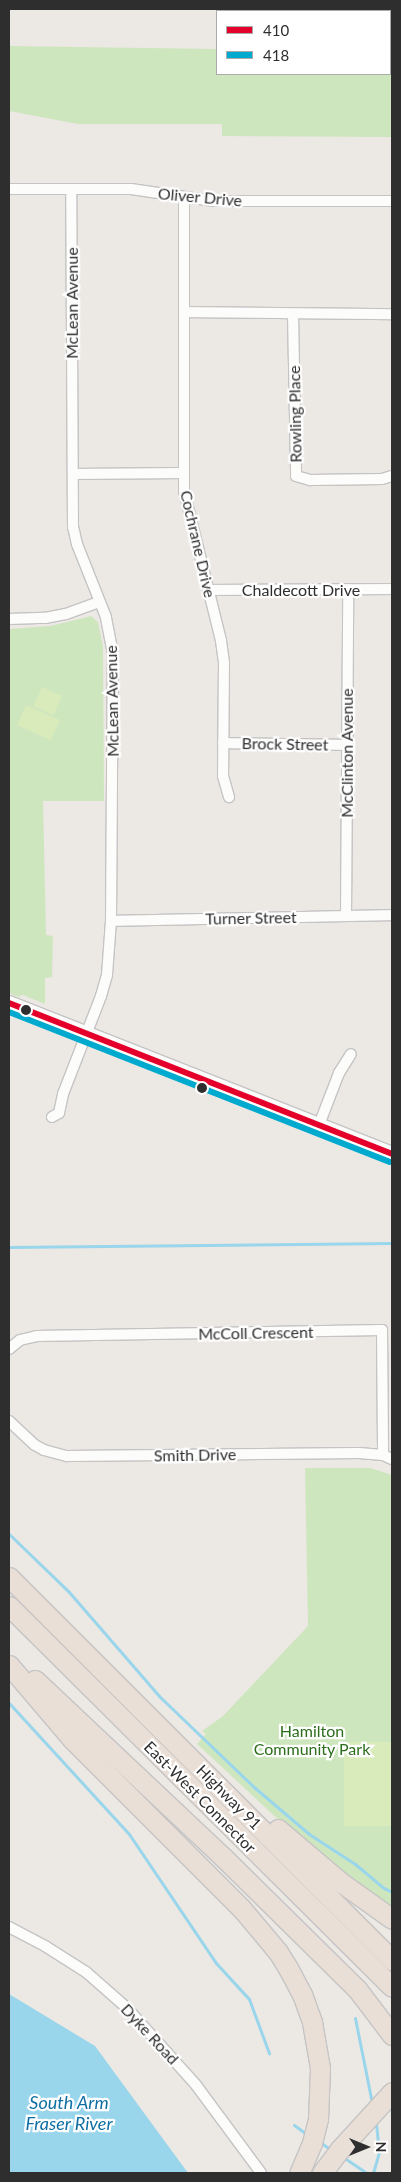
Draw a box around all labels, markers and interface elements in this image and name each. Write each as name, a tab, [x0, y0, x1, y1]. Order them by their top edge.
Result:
legend	[216, 10, 391, 75]
text: 410	[263, 21, 289, 39]
text: 418	[263, 46, 289, 64]
street label: Oliver Drive	[157, 184, 243, 210]
street label: McLean Avenue	[62, 247, 82, 359]
street label: Rowling Place	[285, 365, 305, 463]
street label: Cochrane Drive	[176, 489, 220, 599]
street label: Chaldecott Drive	[242, 580, 360, 600]
street label: McLean Avenue	[101, 645, 123, 757]
street label: McClinton Avenue	[337, 688, 357, 818]
street label: Brock Street	[241, 734, 329, 754]
street label: Turner Street	[205, 908, 297, 928]
unlabelled marker	[21, 1005, 31, 1015]
unlabelled marker	[197, 1083, 207, 1093]
street label: McColl Crescent	[198, 1322, 314, 1344]
street label: Smith Drive	[154, 1445, 236, 1465]
park label: Hamilton Community Park	[254, 1721, 370, 1759]
street label: East-West Connector	[140, 1737, 260, 1857]
street label: Highway 91	[192, 1760, 266, 1834]
street label: Dyke Road	[117, 2000, 183, 2068]
water label: South Arm Fraser River	[25, 2092, 113, 2134]
north arrow	[341, 2122, 391, 2172]
text: N	[373, 2142, 390, 2152]

